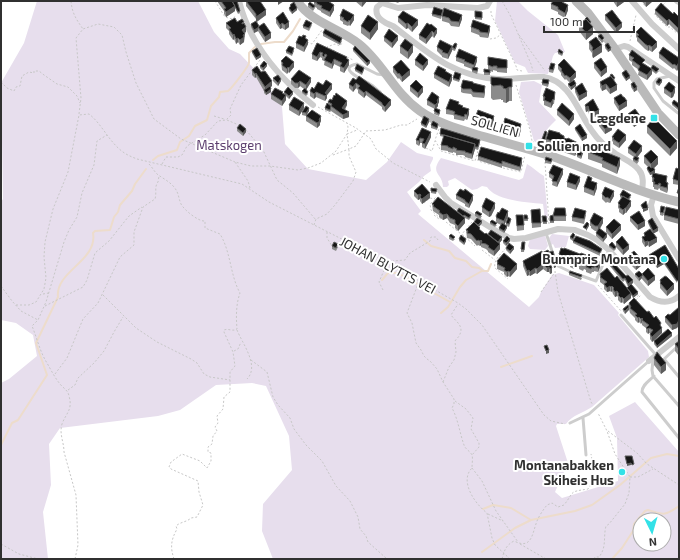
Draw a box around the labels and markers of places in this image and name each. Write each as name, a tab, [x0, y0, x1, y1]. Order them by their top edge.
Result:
place label: Lægdene	[590, 110, 646, 126]
marker: Lægdene	[649, 113, 659, 123]
place label: Sollien nord	[537, 138, 611, 154]
marker: Sollien nord	[524, 141, 534, 151]
place label: Bunnpris Montana	[542, 251, 656, 267]
marker: Bunnpris Montana	[659, 254, 669, 264]
place label: Montanabakken Skiheis Hus	[514, 457, 614, 488]
marker: Montanabakken Skiheis Hus	[617, 467, 627, 477]

